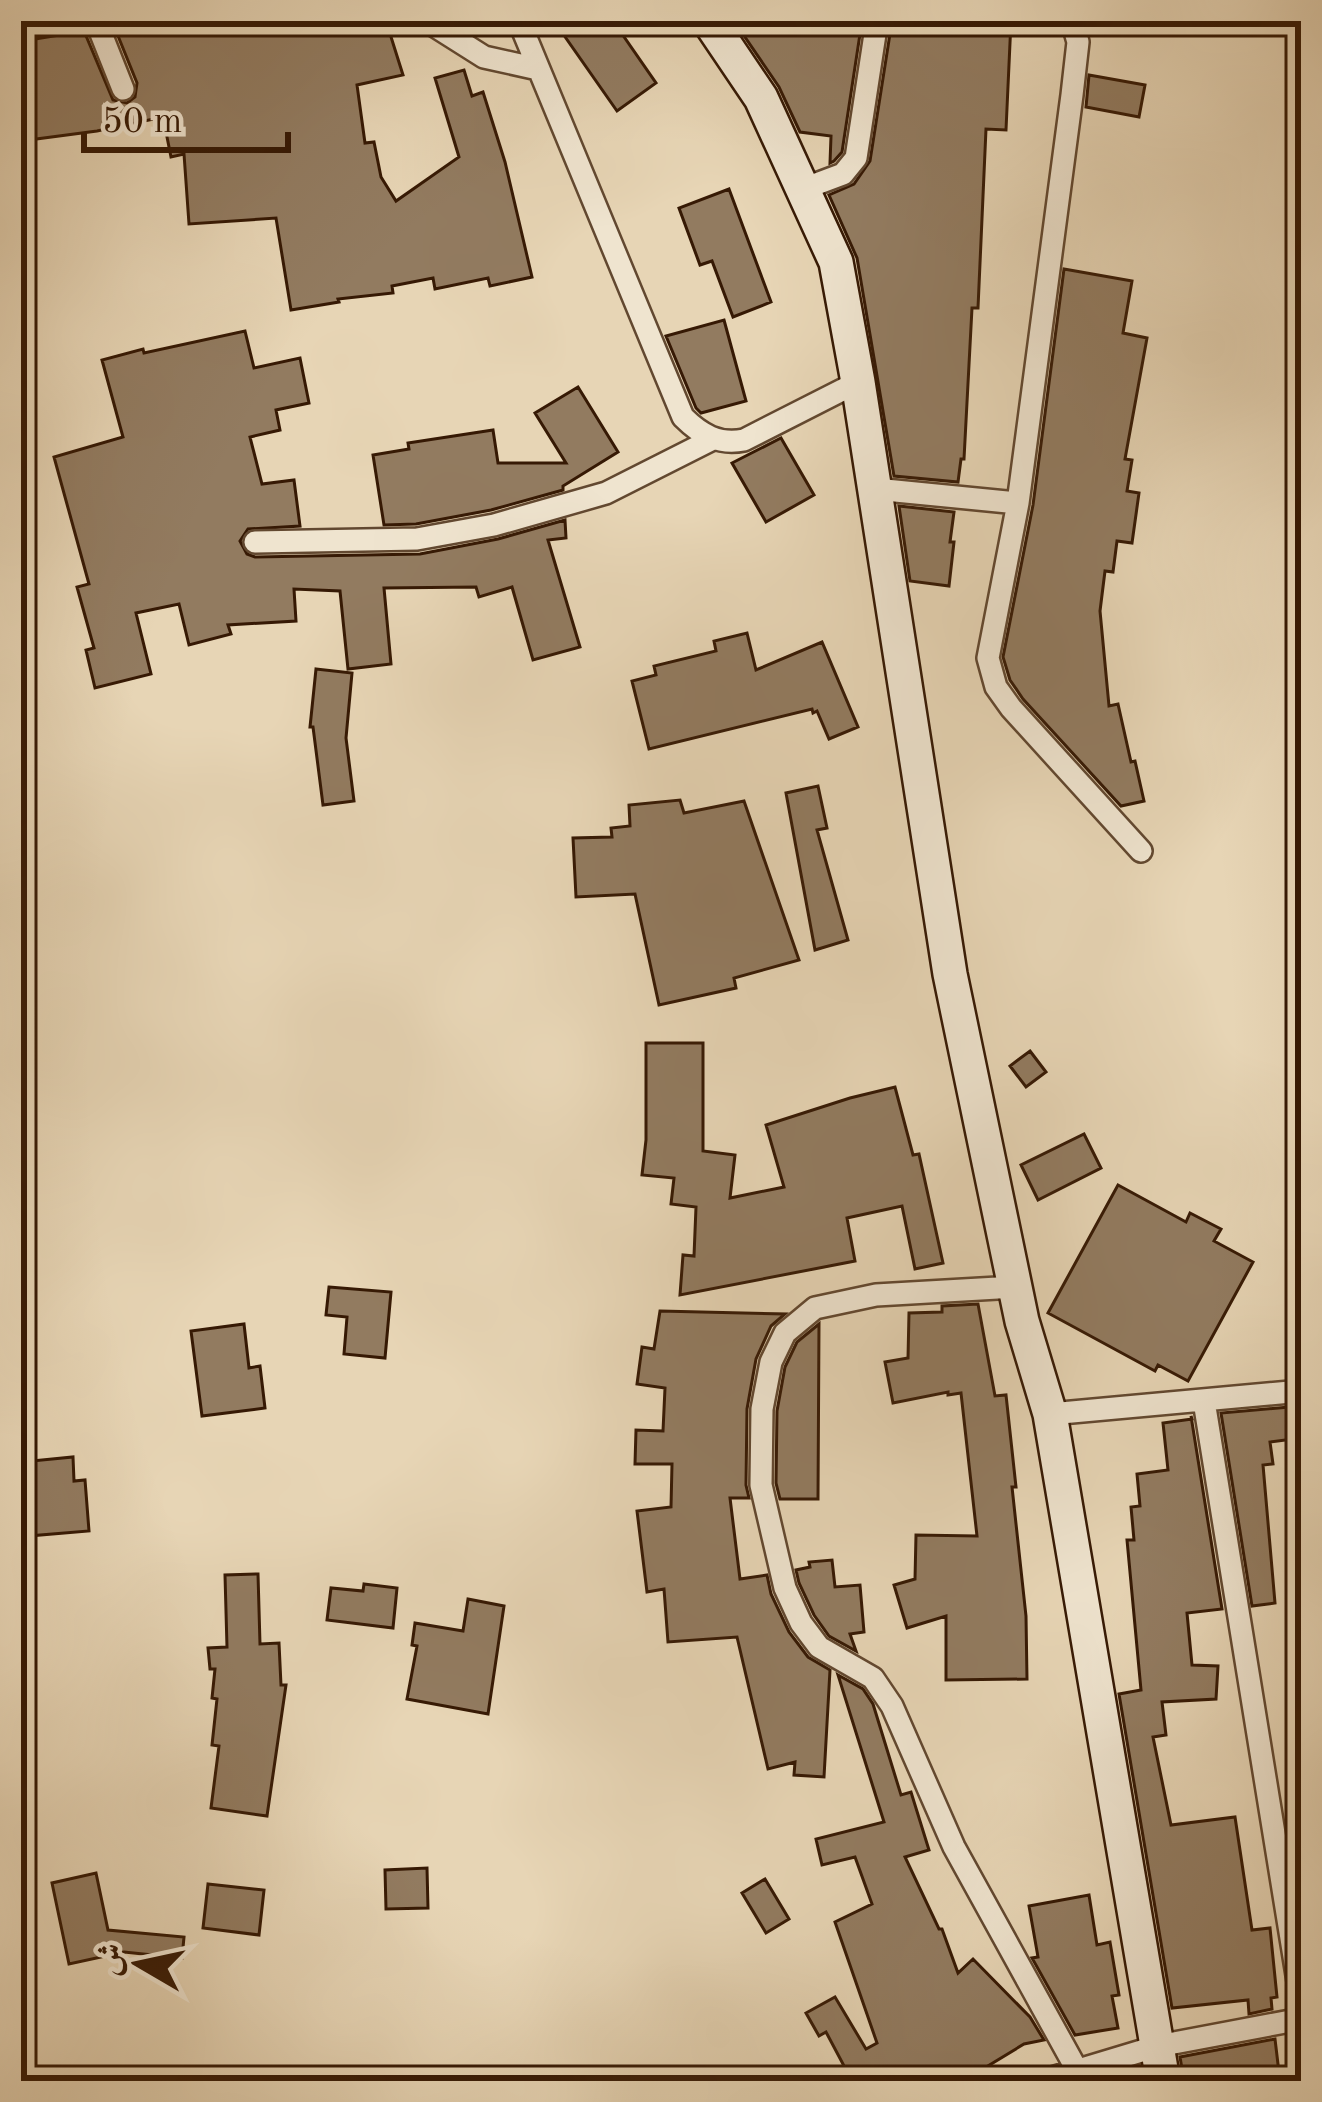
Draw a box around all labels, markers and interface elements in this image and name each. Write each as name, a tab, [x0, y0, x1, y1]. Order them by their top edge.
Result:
scale bar	[84, 78, 288, 152]
text: 50 m	[102, 105, 182, 141]
north arrow	[78, 1904, 198, 2024]
text: ش	[93, 1941, 131, 1979]

